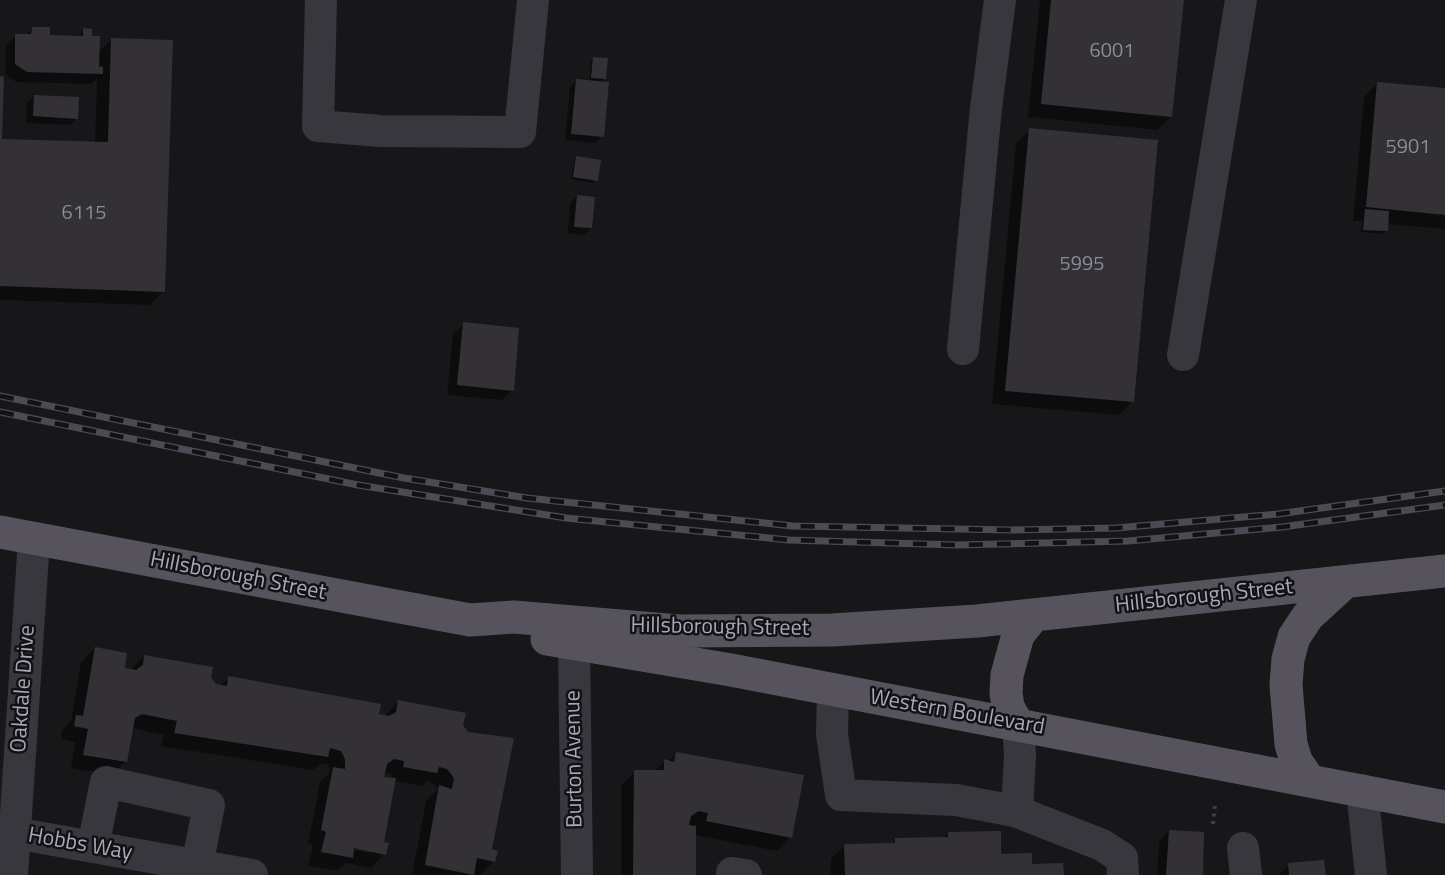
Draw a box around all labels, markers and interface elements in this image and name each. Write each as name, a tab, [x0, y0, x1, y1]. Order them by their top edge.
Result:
house number: 6001	[1090, 40, 1134, 64]
house number: 5901	[1386, 136, 1430, 160]
house number: 6115	[62, 202, 106, 226]
house number: 5995	[1060, 253, 1104, 277]
street label: Hillsborough Street	[148, 547, 328, 607]
street label: Hillsborough Street	[1114, 575, 1294, 619]
street label: Hillsborough Street	[630, 613, 810, 643]
street label: Oakdale Drive	[6, 624, 42, 754]
street label: Western Boulevard	[868, 685, 1046, 741]
street label: Burton Avenue	[561, 690, 589, 828]
street label: Hobbs Way	[26, 823, 134, 867]

